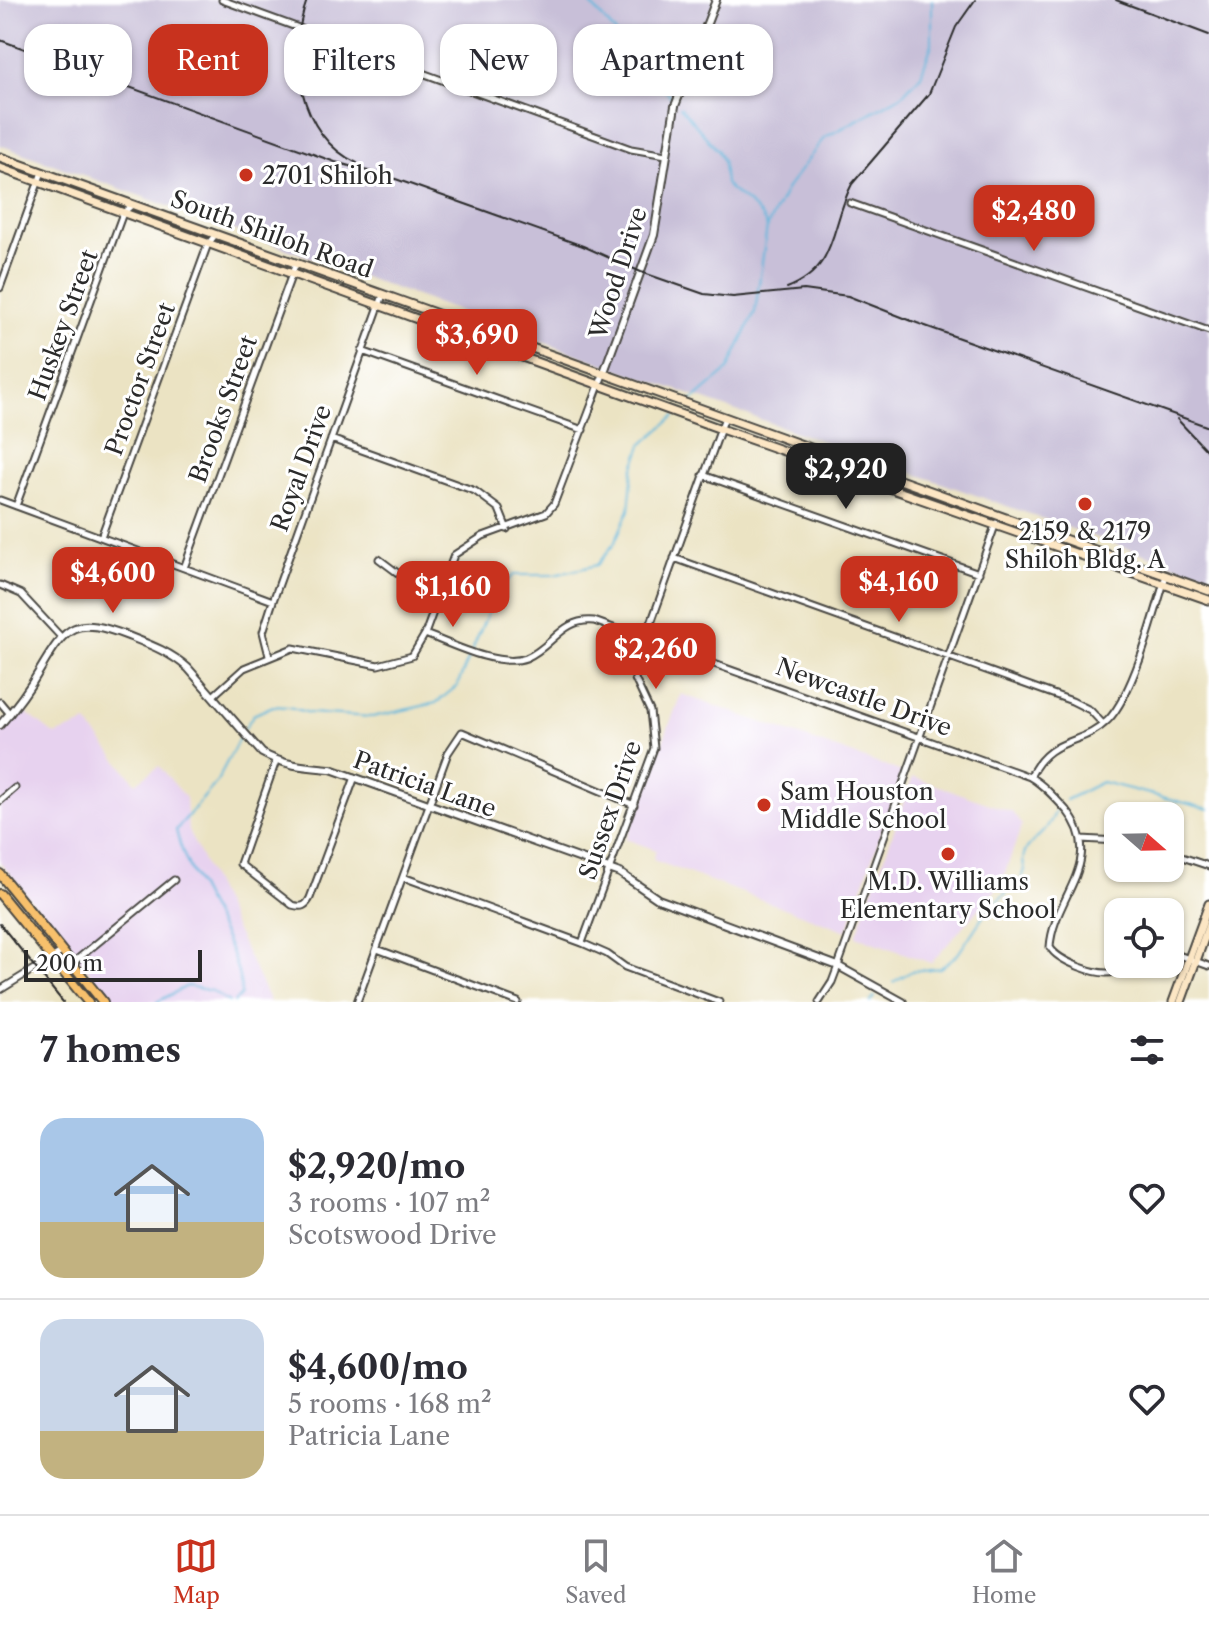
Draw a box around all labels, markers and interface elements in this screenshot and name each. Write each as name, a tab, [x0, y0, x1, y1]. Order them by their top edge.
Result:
chip: Buy	[24, 24, 132, 96]
chip: Rent	[148, 24, 268, 96]
chip: Filters	[284, 24, 424, 96]
chip: New	[440, 24, 557, 96]
chip: Apartment	[573, 24, 773, 96]
place label: 2701 Shiloh	[262, 161, 393, 190]
marker: 2701 Shiloh	[237, 166, 255, 184]
street label: South Shiloh Road	[167, 184, 377, 284]
pin: $2,480	[969, 185, 1099, 253]
text: $2,480	[992, 195, 1077, 227]
street label: Wood Drive	[583, 203, 653, 344]
street label: Huskey Street	[22, 245, 104, 404]
street label: Proctor Street	[99, 298, 181, 459]
pin: $3,690	[412, 309, 542, 377]
text: $3,690	[435, 319, 519, 351]
street label: Brooks Street	[183, 331, 263, 487]
street label: Royal Drive	[265, 401, 337, 535]
pin: $2,920	[781, 443, 911, 511]
text: $2,920	[804, 453, 888, 485]
marker: 2159 & 2179 Shiloh Bldg. A	[1076, 495, 1094, 513]
place label: 2159 & 2179 Shiloh Bldg. A	[1005, 517, 1166, 574]
pin: $4,600	[48, 547, 178, 615]
pin: $4,160	[834, 556, 964, 624]
text: $4,600	[70, 557, 156, 589]
pin: $1,160	[388, 561, 518, 629]
text: $4,160	[859, 566, 939, 598]
text: $1,160	[414, 571, 492, 603]
pin: $2,260	[591, 623, 721, 691]
text: $2,260	[614, 633, 698, 665]
street label: Newcastle Drive	[772, 652, 956, 742]
street label: Sussex Drive	[573, 737, 647, 883]
street label: Patricia Lane	[350, 745, 500, 823]
place label: Sam Houston Middle School	[780, 777, 946, 834]
marker: Sam Houston Middle School	[755, 796, 773, 814]
north arrow	[1104, 802, 1184, 882]
map controls	[1104, 802, 1184, 978]
marker: M.D. Williams Elementary School	[939, 845, 957, 863]
place label: M.D. Williams Elementary School	[840, 867, 1056, 924]
button: locate	[1104, 898, 1184, 978]
scale bar	[24, 946, 202, 982]
text: 200 m	[36, 950, 103, 977]
icon: filters	[1125, 1028, 1169, 1072]
text: 7 homes	[40, 1029, 181, 1071]
text: $2,920/mo	[288, 1145, 465, 1187]
icon: home	[104, 1150, 200, 1246]
icon: heart	[1125, 1176, 1169, 1220]
text: 3 rooms · 107 m²	[288, 1187, 490, 1219]
text: Scotswood Drive	[288, 1219, 497, 1251]
text: $4,600/mo	[288, 1346, 468, 1388]
icon: home	[104, 1351, 200, 1447]
icon: heart	[1125, 1377, 1169, 1421]
text: 5 rooms · 168 m²	[288, 1388, 492, 1420]
text: Patricia Lane	[288, 1420, 450, 1452]
tab: Map	[173, 1534, 220, 1609]
tab: Saved	[565, 1534, 626, 1609]
tab: Home	[972, 1534, 1036, 1609]

